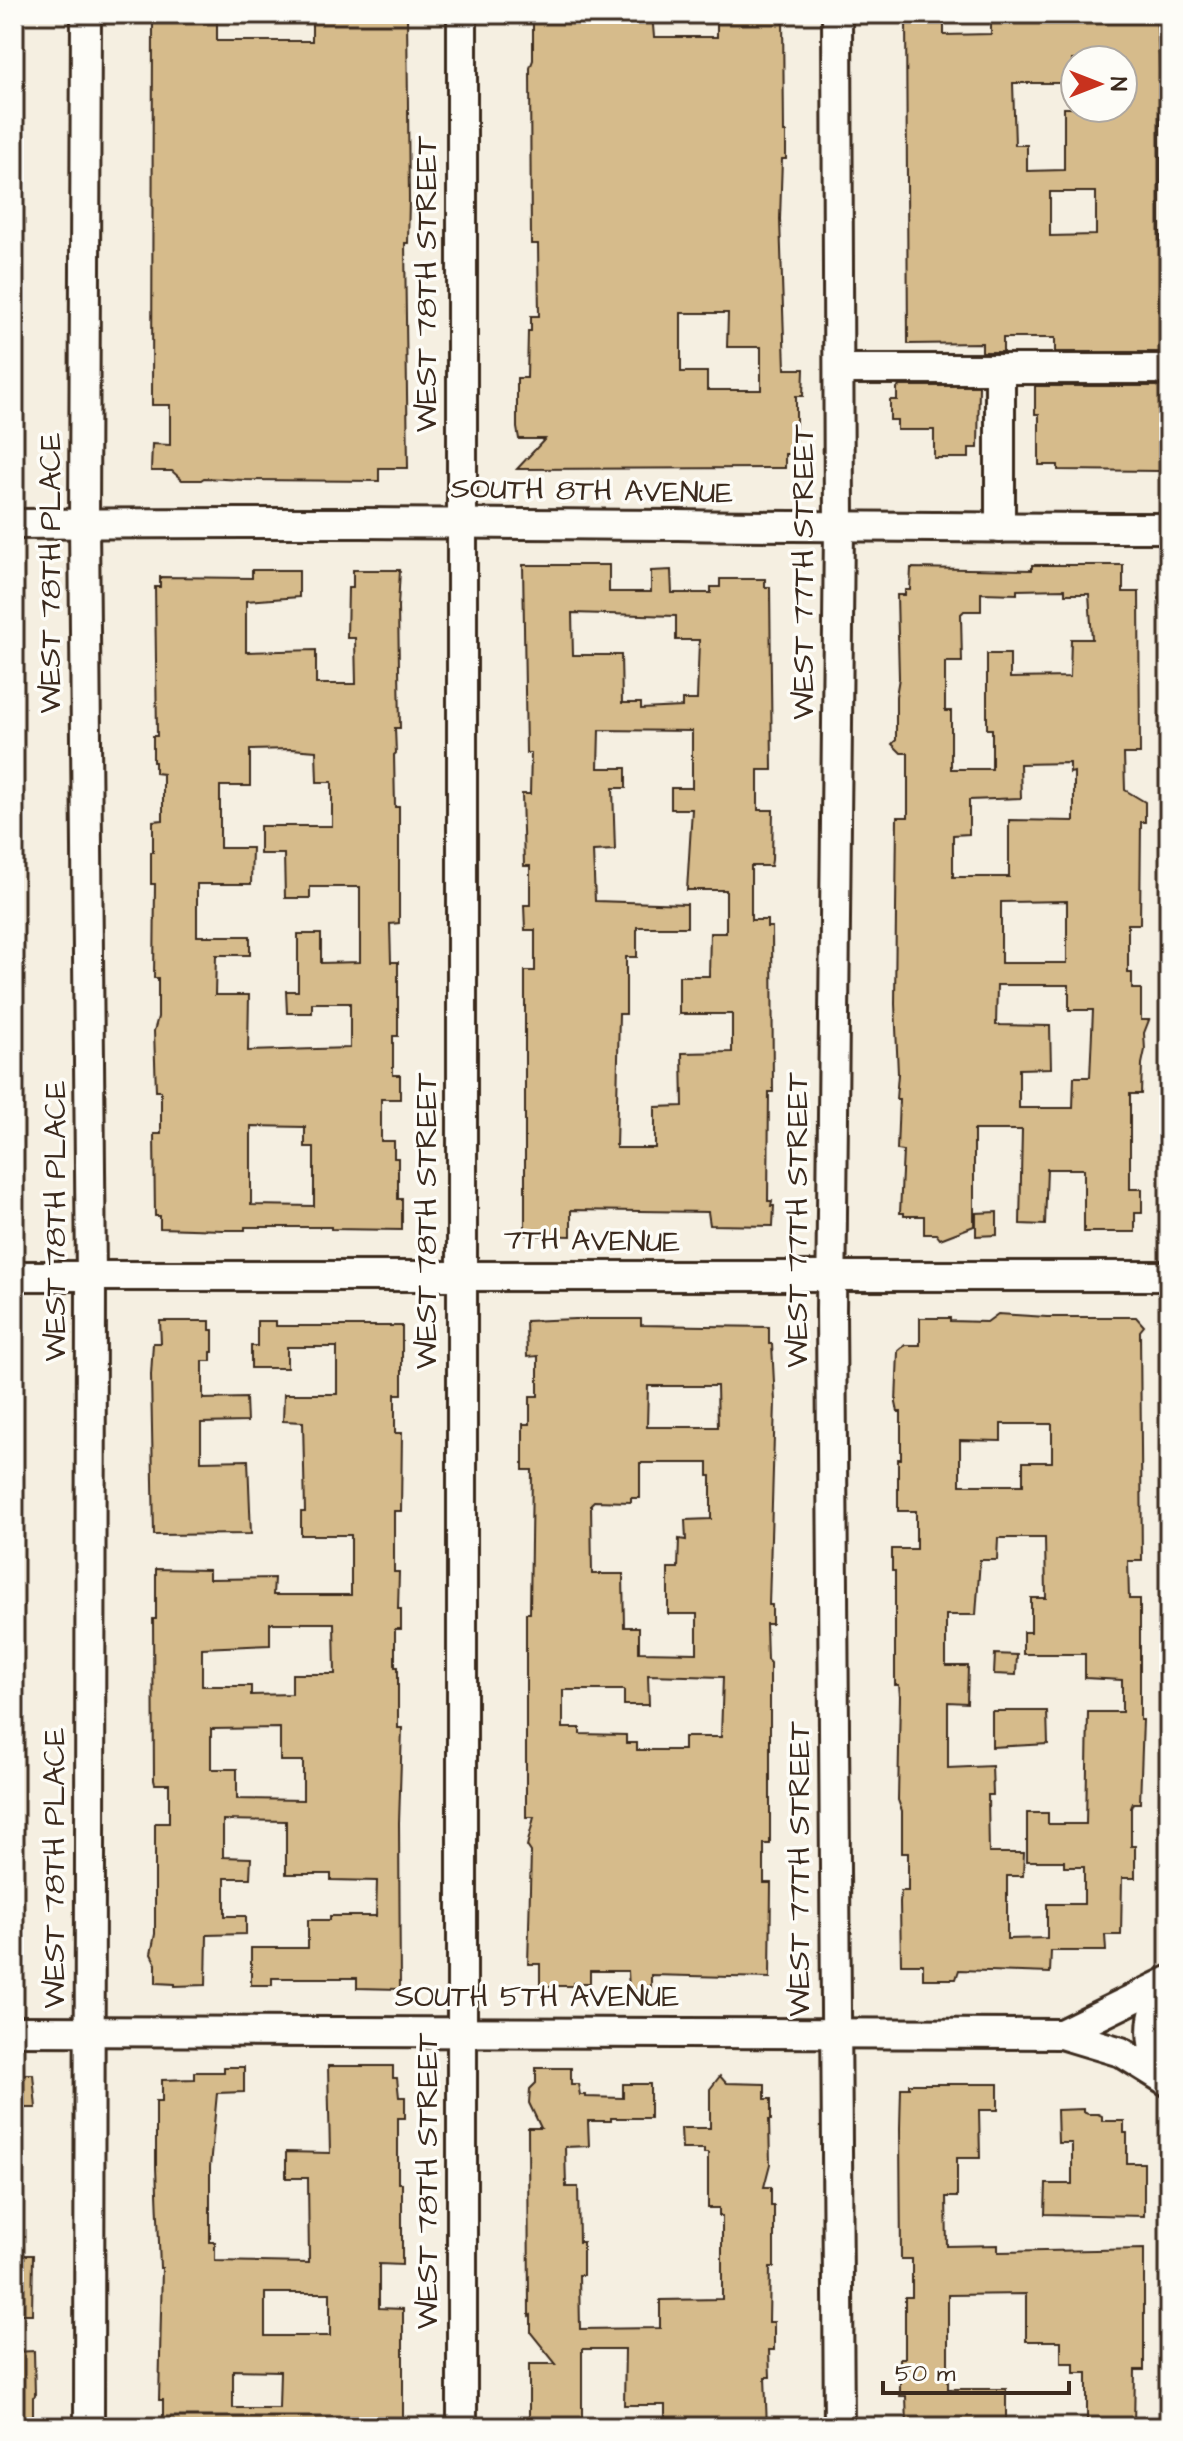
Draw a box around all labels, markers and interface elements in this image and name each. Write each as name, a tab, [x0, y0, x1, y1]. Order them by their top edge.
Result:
north arrow	[1059, 44, 1139, 124]
text: N	[1102, 77, 1133, 91]
street label: WEST 78TH STREET	[406, 136, 448, 432]
street label: WEST 77TH STREET	[783, 424, 825, 720]
street label: WEST 78TH PLACE	[30, 432, 72, 713]
street label: SOUTH 8TH AVENUE	[450, 468, 734, 514]
street label: WEST 77TH STREET	[777, 1072, 819, 1368]
street label: WEST 78TH STREET	[406, 1073, 448, 1369]
street label: WEST 78TH PLACE	[35, 1080, 77, 1361]
street label: 7TH AVENUE	[503, 1218, 681, 1264]
street label: WEST 77TH STREET	[779, 1721, 821, 2017]
street label: WEST 78TH PLACE	[34, 1727, 76, 2008]
street label: SOUTH 5TH AVENUE	[395, 1976, 679, 2018]
street label: WEST 78TH STREET	[407, 2033, 449, 2329]
scale bar	[883, 2345, 1069, 2395]
text: 50 m	[895, 2357, 956, 2391]

